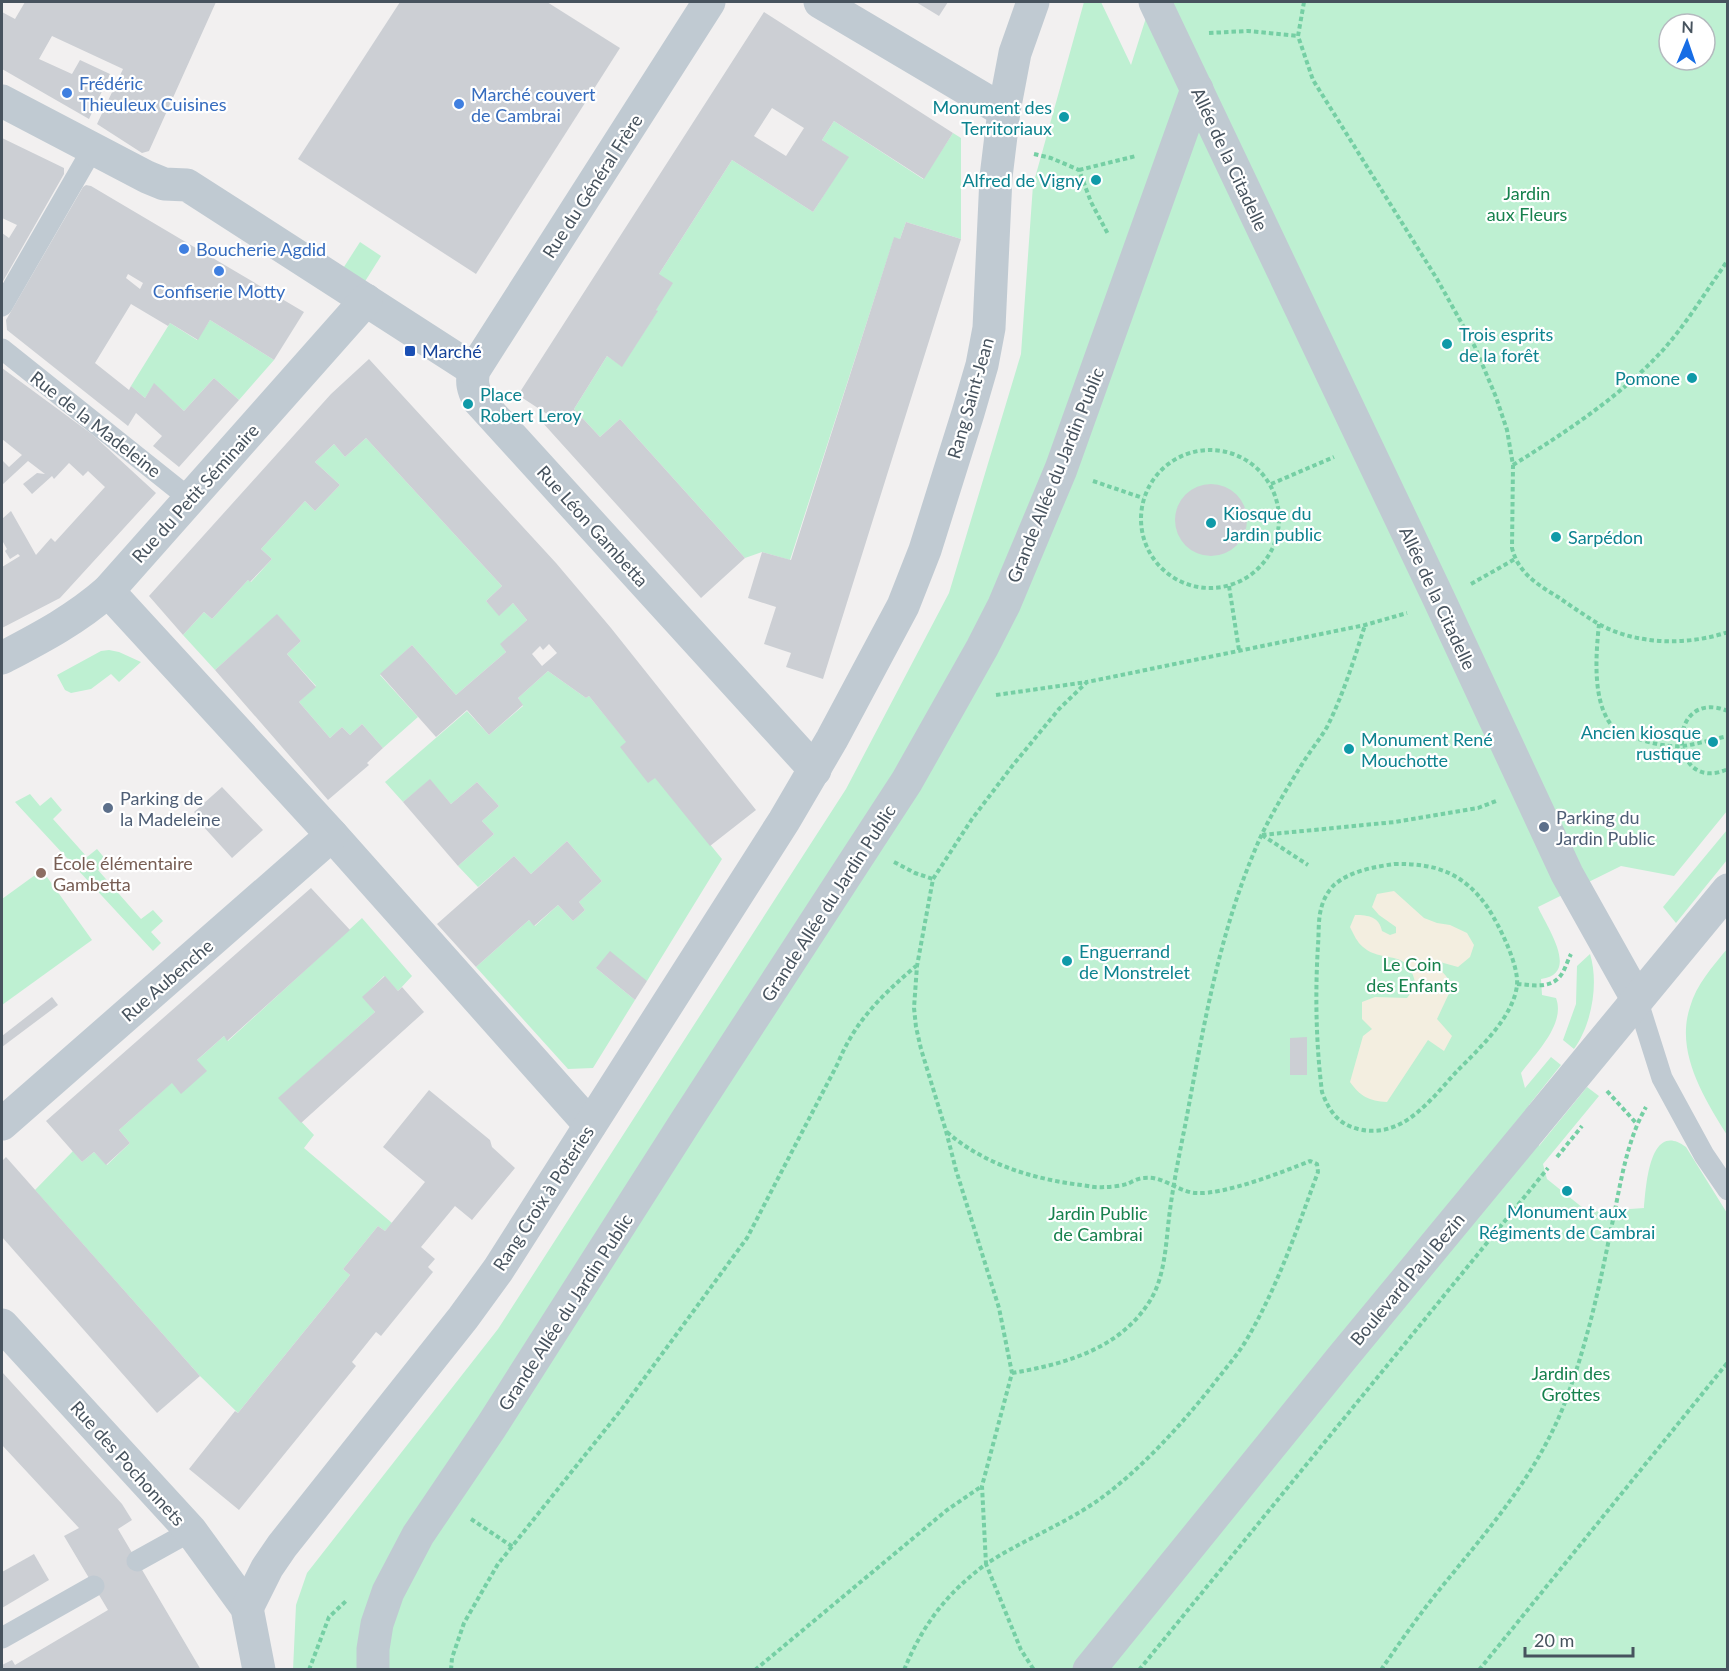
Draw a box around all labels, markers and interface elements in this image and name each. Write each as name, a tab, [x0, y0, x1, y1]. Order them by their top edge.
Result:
north arrow	[1657, 12, 1717, 72]
text: N	[1681, 17, 1694, 36]
place label: Frédéric Thieuleux Cuisines	[79, 72, 227, 115]
place label: Marché couvert de Cambrai	[471, 83, 596, 126]
street label: Allée de la Citadelle	[1187, 84, 1273, 234]
marker: Frédéric Thieuleux Cuisines	[60, 86, 74, 100]
place label: Monument des Territoriaux	[933, 96, 1052, 139]
marker: Marché couvert de Cambrai	[452, 97, 466, 111]
street label: Rue du Général Frère	[537, 110, 647, 262]
marker: Monument des Territoriaux	[1057, 110, 1071, 124]
place label: Alfred de Vigny	[962, 169, 1085, 191]
marker: Alfred de Vigny	[1089, 173, 1103, 187]
park label: Jardin aux Fleurs	[1487, 182, 1568, 225]
place label: Boucherie Agdid	[196, 238, 326, 260]
marker: Boucherie Agdid	[177, 242, 191, 256]
marker: Confiserie Motty	[212, 264, 226, 278]
place label: Confiserie Motty	[153, 280, 286, 302]
place label: Trois esprits de la forêt	[1459, 323, 1553, 366]
street label: Rang Saint-Jean	[942, 335, 998, 461]
marker: Trois esprits de la forêt	[1440, 337, 1454, 351]
place label: Marché	[422, 340, 482, 362]
marker: Marché	[403, 344, 417, 358]
street label: Grande Allée du Jardin Public	[1002, 364, 1108, 586]
street label: Rue de la Madeleine	[26, 366, 166, 482]
place label: Pomone	[1615, 367, 1680, 389]
marker: Pomone	[1685, 371, 1699, 385]
place label: Place Robert Leroy	[480, 383, 582, 426]
marker: Place Robert Leroy	[461, 397, 475, 411]
street label: Rue du Petit Séminaire	[127, 419, 263, 567]
street label: Rue Léon Gambetta	[533, 461, 653, 591]
place label: Kiosque du Jardin public	[1223, 502, 1322, 545]
marker: Kiosque du Jardin public	[1204, 516, 1218, 530]
street label: Allée de la Citadelle	[1395, 523, 1481, 673]
place label: Sarpédon	[1568, 526, 1643, 548]
marker: Sarpédon	[1549, 530, 1563, 544]
place label: Ancien kiosque rustique	[1581, 721, 1701, 764]
place label: Monument René Mouchotte	[1361, 728, 1493, 771]
marker: Ancien kiosque rustique	[1706, 735, 1720, 749]
marker: Monument René Mouchotte	[1342, 742, 1356, 756]
place label: Parking de la Madeleine	[120, 787, 220, 830]
street label: Grande Allée du Jardin Public	[756, 800, 900, 1005]
marker: Parking de la Madeleine	[101, 801, 115, 815]
place label: Parking du Jardin Public	[1556, 806, 1656, 849]
marker: Parking du Jardin Public	[1537, 820, 1551, 834]
place label: École élémentaire Gambetta	[53, 852, 193, 895]
marker: École élémentaire Gambetta	[34, 866, 48, 880]
street label: Rue Aubenche	[117, 934, 217, 1026]
place label: Enguerrand de Monstrelet	[1079, 940, 1190, 983]
park label: Le Coin des Enfants	[1366, 953, 1458, 996]
marker: Enguerrand de Monstrelet	[1060, 954, 1074, 968]
street label: Rang Croix à Poteries	[488, 1121, 598, 1275]
marker: Monument aux Régiments de Cambrai	[1560, 1184, 1574, 1198]
place label: Monument aux Régiments de Cambrai	[1479, 1200, 1655, 1243]
park label: Jardin Public de Cambrai	[1048, 1202, 1148, 1245]
street label: Boulevard Paul Bezin	[1345, 1208, 1469, 1350]
street label: Grande Allée du Jardin Public	[493, 1209, 637, 1414]
park label: Jardin des Grottes	[1532, 1362, 1611, 1405]
street label: Rue des Pochonnets	[66, 1396, 190, 1530]
scale bar	[1525, 1620, 1633, 1658]
text: 20 m	[1534, 1629, 1574, 1651]

